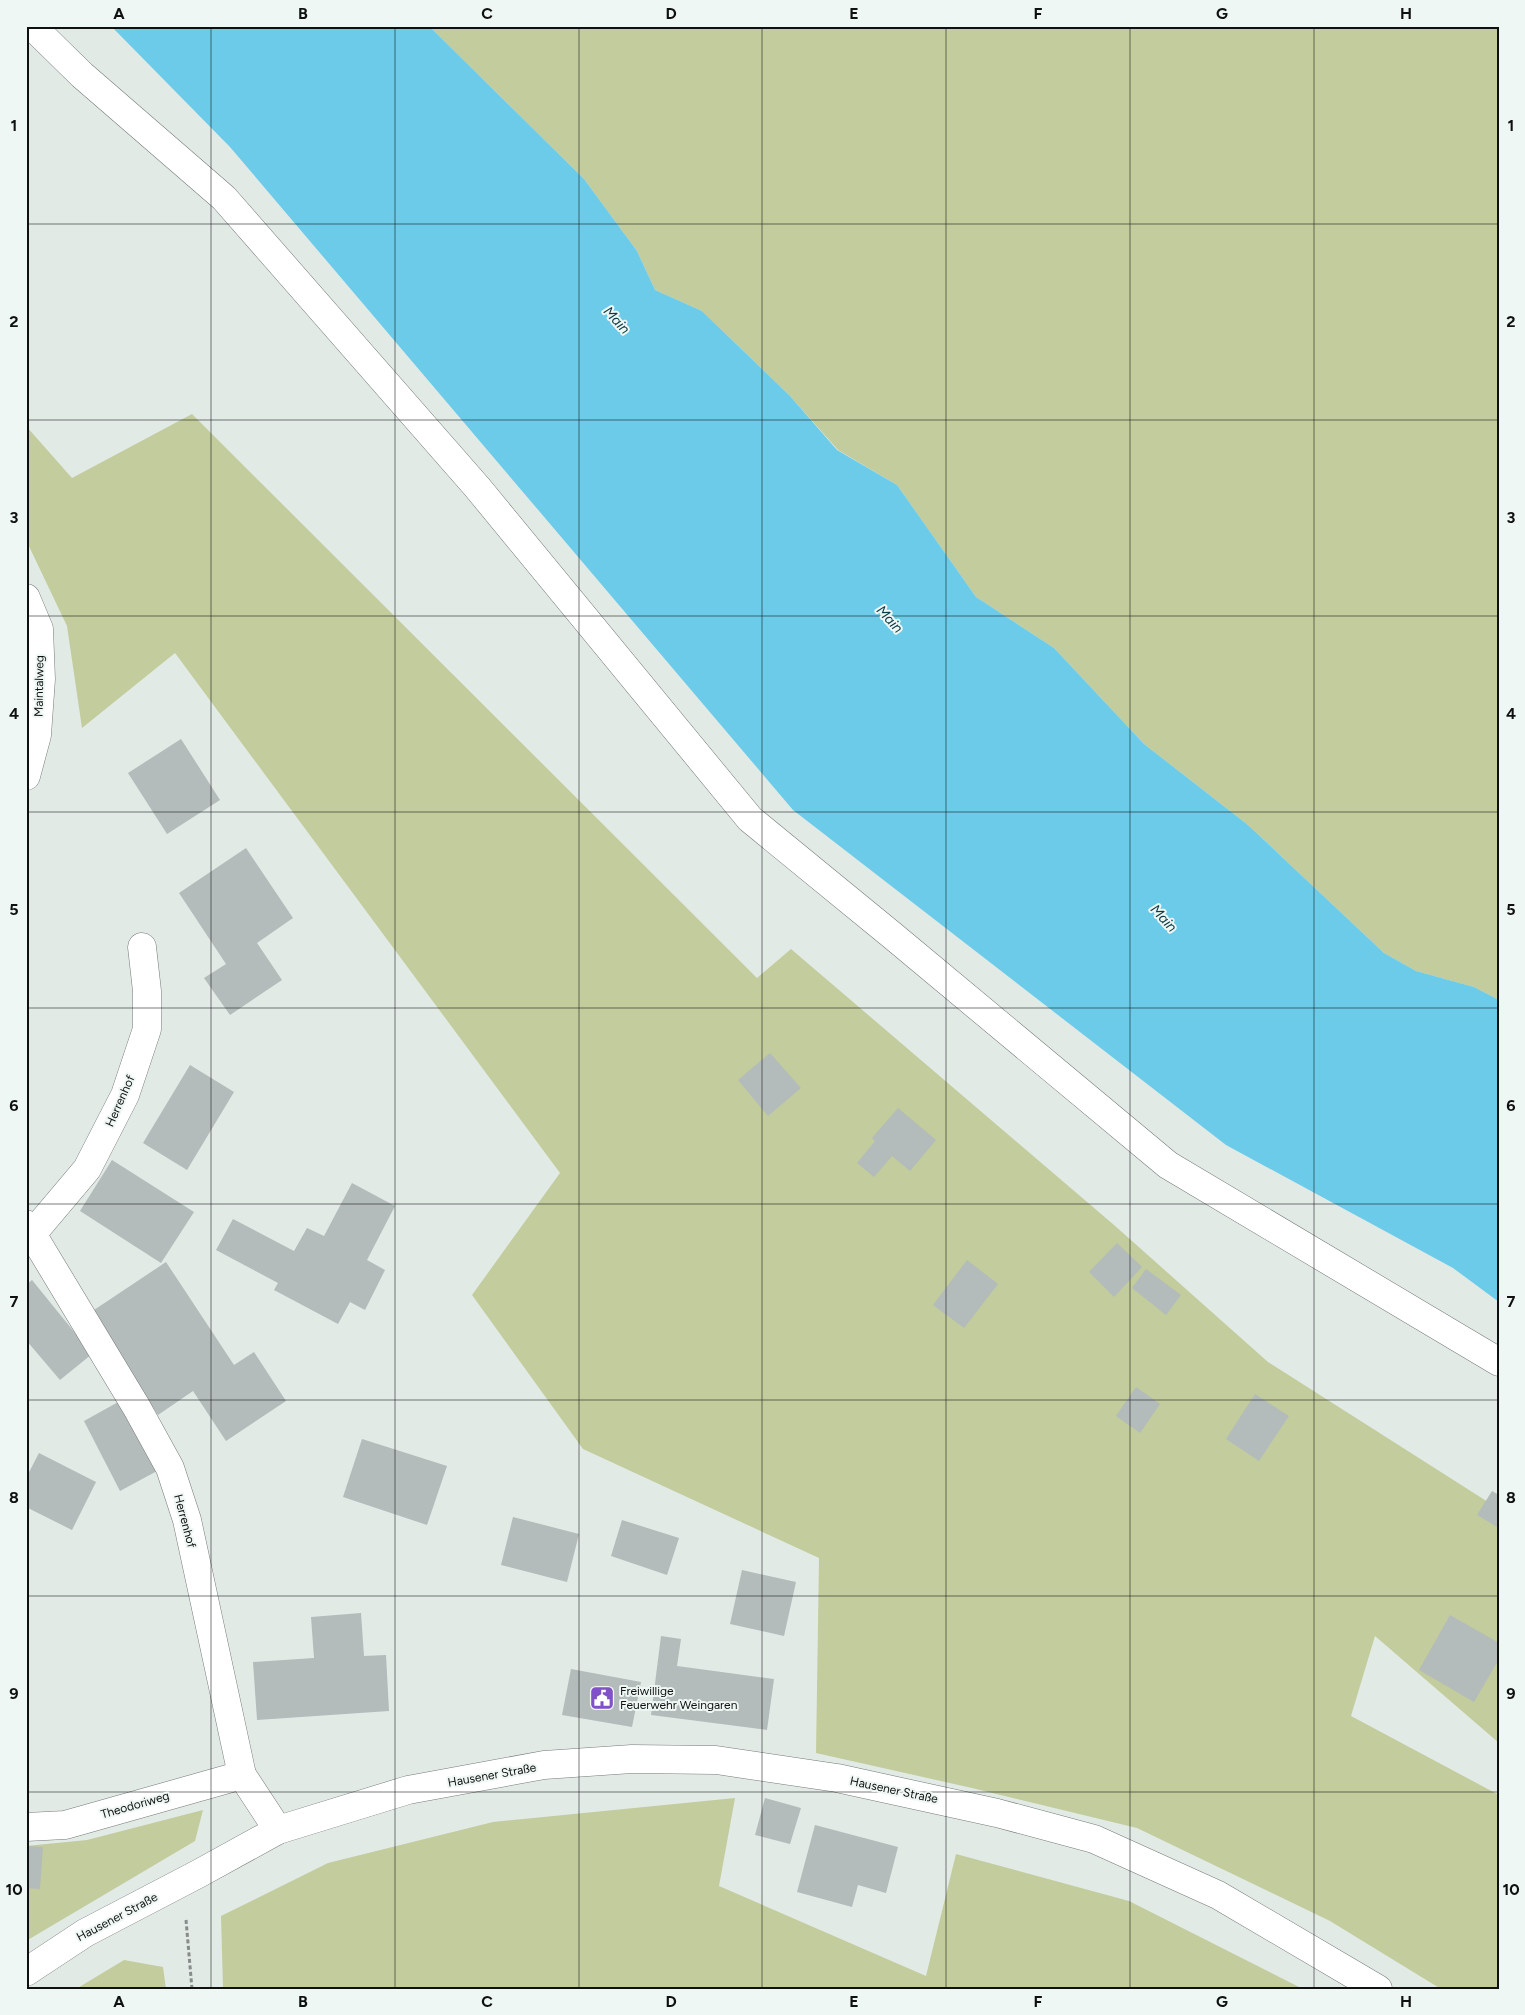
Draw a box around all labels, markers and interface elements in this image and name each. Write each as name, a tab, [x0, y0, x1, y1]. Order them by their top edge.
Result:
text: A	[113, 4, 125, 23]
text: B	[298, 4, 308, 23]
text: C	[481, 4, 493, 23]
text: D	[665, 4, 677, 23]
text: E	[849, 4, 859, 23]
text: F	[1034, 4, 1043, 23]
text: G	[1216, 4, 1228, 23]
text: H	[1400, 4, 1412, 23]
text: 1	[11, 116, 17, 135]
text: 1	[1508, 116, 1514, 135]
water label: Main	[600, 303, 633, 338]
text: 2	[9, 312, 19, 331]
text: 2	[1506, 312, 1516, 331]
text: 3	[10, 508, 19, 527]
text: 3	[1507, 508, 1516, 527]
water label: Main	[873, 602, 906, 637]
street label: Maintalweg	[31, 655, 47, 717]
text: 4	[9, 704, 19, 723]
text: 4	[1506, 704, 1516, 723]
text: 5	[9, 900, 19, 919]
text: 5	[1506, 900, 1516, 919]
water label: Main	[1147, 901, 1180, 936]
street label: Herrenhof	[102, 1073, 138, 1129]
text: 6	[9, 1096, 19, 1115]
text: 6	[1506, 1096, 1516, 1115]
text: 7	[10, 1292, 19, 1311]
text: 7	[1507, 1292, 1516, 1311]
text: 8	[9, 1488, 19, 1507]
text: 8	[1506, 1488, 1516, 1507]
street label: Herrenhof	[171, 1493, 199, 1550]
text: 9	[9, 1684, 19, 1703]
place label: Freiwillige Feuerwehr Weingaren	[620, 1684, 738, 1712]
text: 9	[1506, 1684, 1516, 1703]
public building icon: Freiwillige Feuerwehr Weingaren	[589, 1685, 615, 1711]
street label: Hausener Straße	[447, 1760, 538, 1790]
street label: Hausener Straße	[849, 1774, 940, 1806]
street label: Theodoriweg	[99, 1789, 171, 1821]
text: 10	[5, 1880, 23, 1899]
text: 10	[1502, 1880, 1520, 1899]
street label: Hausener Straße	[74, 1890, 160, 1944]
text: A	[113, 1992, 125, 2011]
text: B	[298, 1992, 308, 2011]
text: C	[481, 1992, 493, 2011]
text: D	[665, 1992, 677, 2011]
text: E	[849, 1992, 859, 2011]
text: F	[1034, 1992, 1043, 2011]
text: G	[1216, 1992, 1228, 2011]
text: H	[1400, 1992, 1412, 2011]

